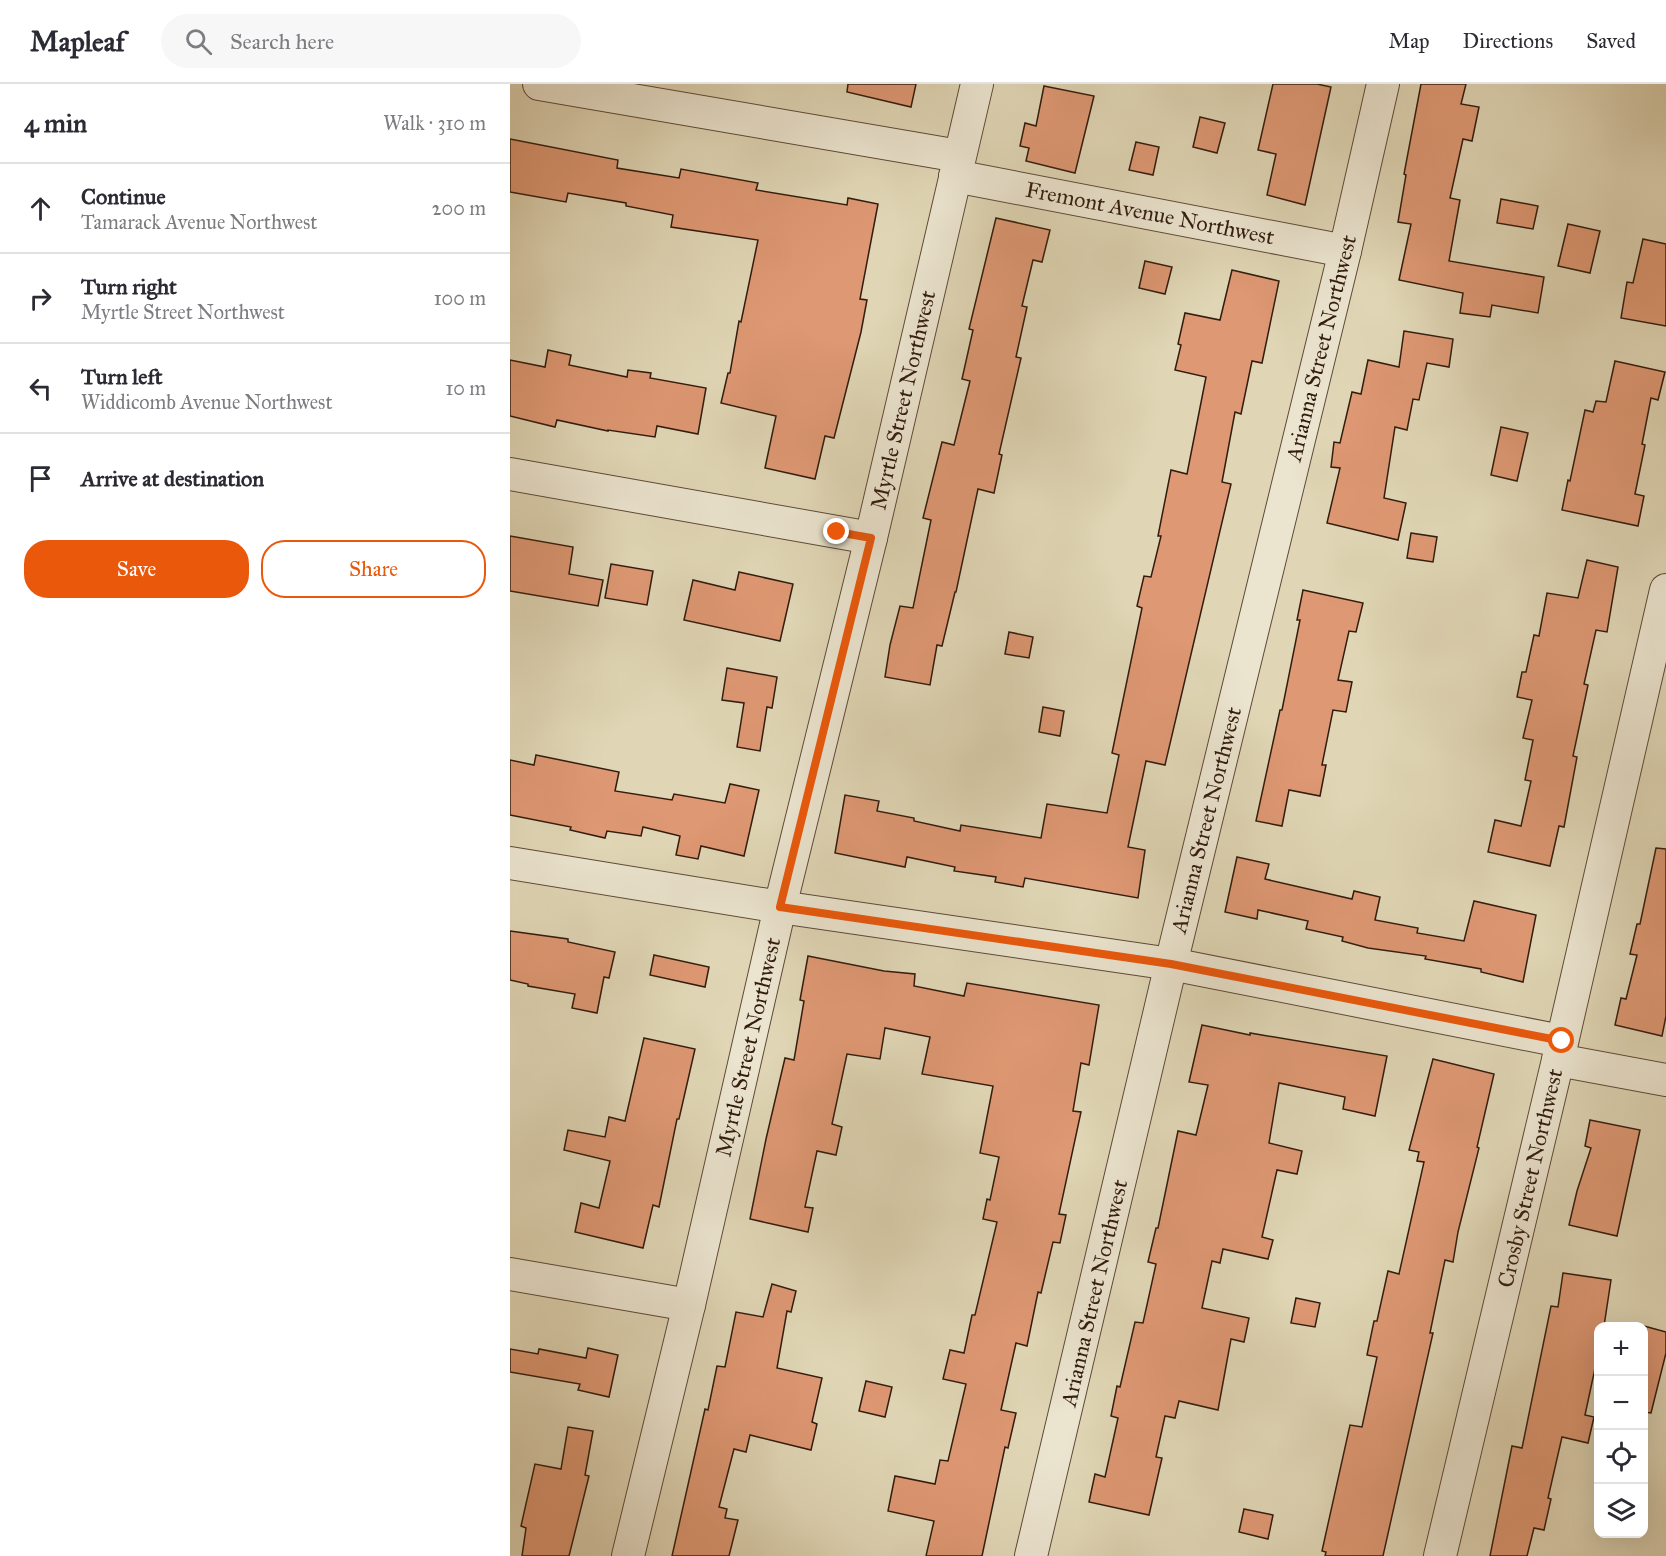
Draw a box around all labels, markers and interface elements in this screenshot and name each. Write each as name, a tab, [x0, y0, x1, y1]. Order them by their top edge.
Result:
search box	[161, 14, 581, 68]
text: Mapleaf	[30, 24, 125, 59]
icon: search	[182, 25, 215, 58]
text: Search here	[230, 28, 334, 55]
text: Map	[1389, 28, 1430, 54]
text: Directions	[1463, 28, 1553, 54]
text: Saved	[1586, 28, 1636, 54]
text: 4 min	[24, 107, 87, 139]
text: Walk · 310 m	[383, 111, 486, 135]
street label: Fremont Avenue Northwest	[1023, 176, 1277, 250]
text: Continue	[81, 183, 166, 210]
icon: ahead	[24, 192, 57, 225]
text: 200 m	[432, 196, 486, 220]
text: Tamarack Avenue Northwest	[81, 210, 317, 234]
street label: Arianna Street Northwest	[1280, 232, 1362, 465]
text: Turn right	[81, 273, 177, 300]
icon: right	[24, 282, 57, 315]
text: 100 m	[434, 286, 486, 310]
street label: Myrtle Street Northwest	[865, 287, 941, 512]
text: Myrtle Street Northwest	[81, 300, 285, 324]
text: Turn left	[81, 363, 163, 390]
icon: left	[24, 372, 57, 405]
text: 10 m	[445, 376, 486, 400]
text: Widdicomb Avenue Northwest	[81, 390, 332, 414]
icon: arrive	[24, 462, 57, 495]
text: Arrive at destination	[81, 465, 264, 492]
route end	[823, 518, 849, 544]
button: Save	[24, 540, 249, 598]
button: Share	[261, 540, 486, 598]
street label: Arianna Street Northwest	[1165, 704, 1247, 937]
street label: Myrtle Street Northwest	[710, 934, 786, 1159]
route start	[1548, 1027, 1574, 1053]
street label: Crosby Street Northwest	[1492, 1066, 1568, 1290]
street label: Arianna Street Northwest	[1054, 1177, 1133, 1410]
map controls	[1594, 1322, 1648, 1538]
button: +	[1594, 1322, 1648, 1376]
button: −	[1594, 1376, 1648, 1430]
button: locate	[1594, 1430, 1648, 1484]
button: layers	[1594, 1484, 1648, 1538]

